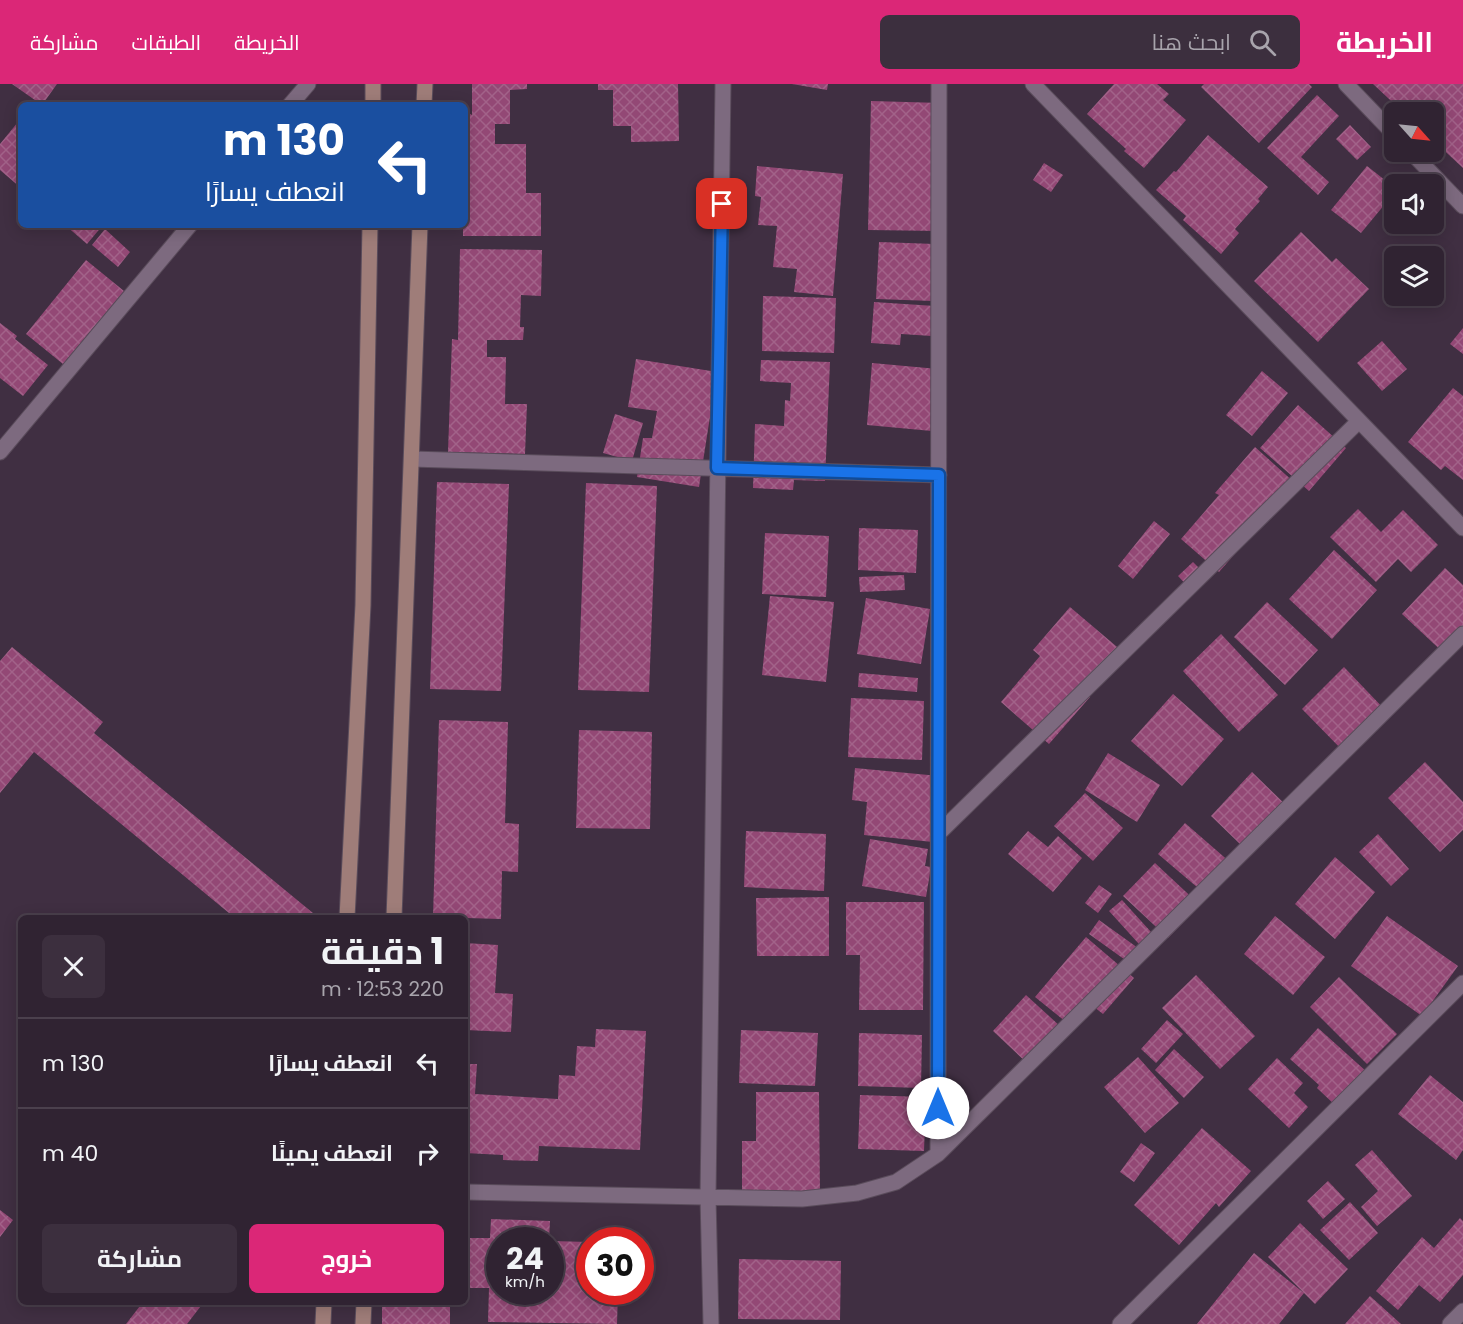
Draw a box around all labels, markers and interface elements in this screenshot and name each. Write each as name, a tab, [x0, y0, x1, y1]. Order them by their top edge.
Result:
search box	[880, 15, 1300, 69]
text: الخريطة	[1336, 23, 1433, 62]
icon: search	[1246, 26, 1279, 59]
text: ابحث هنا	[1152, 27, 1231, 58]
text: مشاركة	[30, 28, 99, 57]
text: الطبقات	[132, 28, 201, 57]
text: الخريطة	[234, 28, 300, 57]
north arrow	[1384, 102, 1444, 162]
map controls	[1384, 102, 1444, 306]
text: 130 m	[223, 111, 345, 170]
icon: left	[366, 126, 444, 204]
text: انعطف يسارًا	[205, 173, 345, 210]
button: sound	[1384, 174, 1444, 234]
pin	[696, 178, 747, 229]
icon: arrive	[705, 187, 738, 220]
button: layers	[1384, 246, 1444, 306]
text: 1 دقيقة	[321, 926, 444, 977]
button: close	[42, 935, 105, 998]
text: 220 m · 12:53	[321, 975, 444, 1003]
icon: left	[411, 1047, 444, 1080]
text: 130 m	[42, 1048, 104, 1079]
text: انعطف يسارًا	[268, 1048, 393, 1079]
position arrow	[906, 1076, 970, 1140]
icon: right	[411, 1137, 444, 1170]
text: 40 m	[42, 1138, 98, 1169]
text: انعطف يمينًا	[271, 1138, 393, 1169]
button: مشاركة	[42, 1224, 237, 1293]
button: خروج	[249, 1224, 444, 1293]
speed limit sign: 30	[576, 1227, 654, 1305]
text: 24	[506, 1237, 544, 1280]
text: km/h	[505, 1271, 545, 1292]

